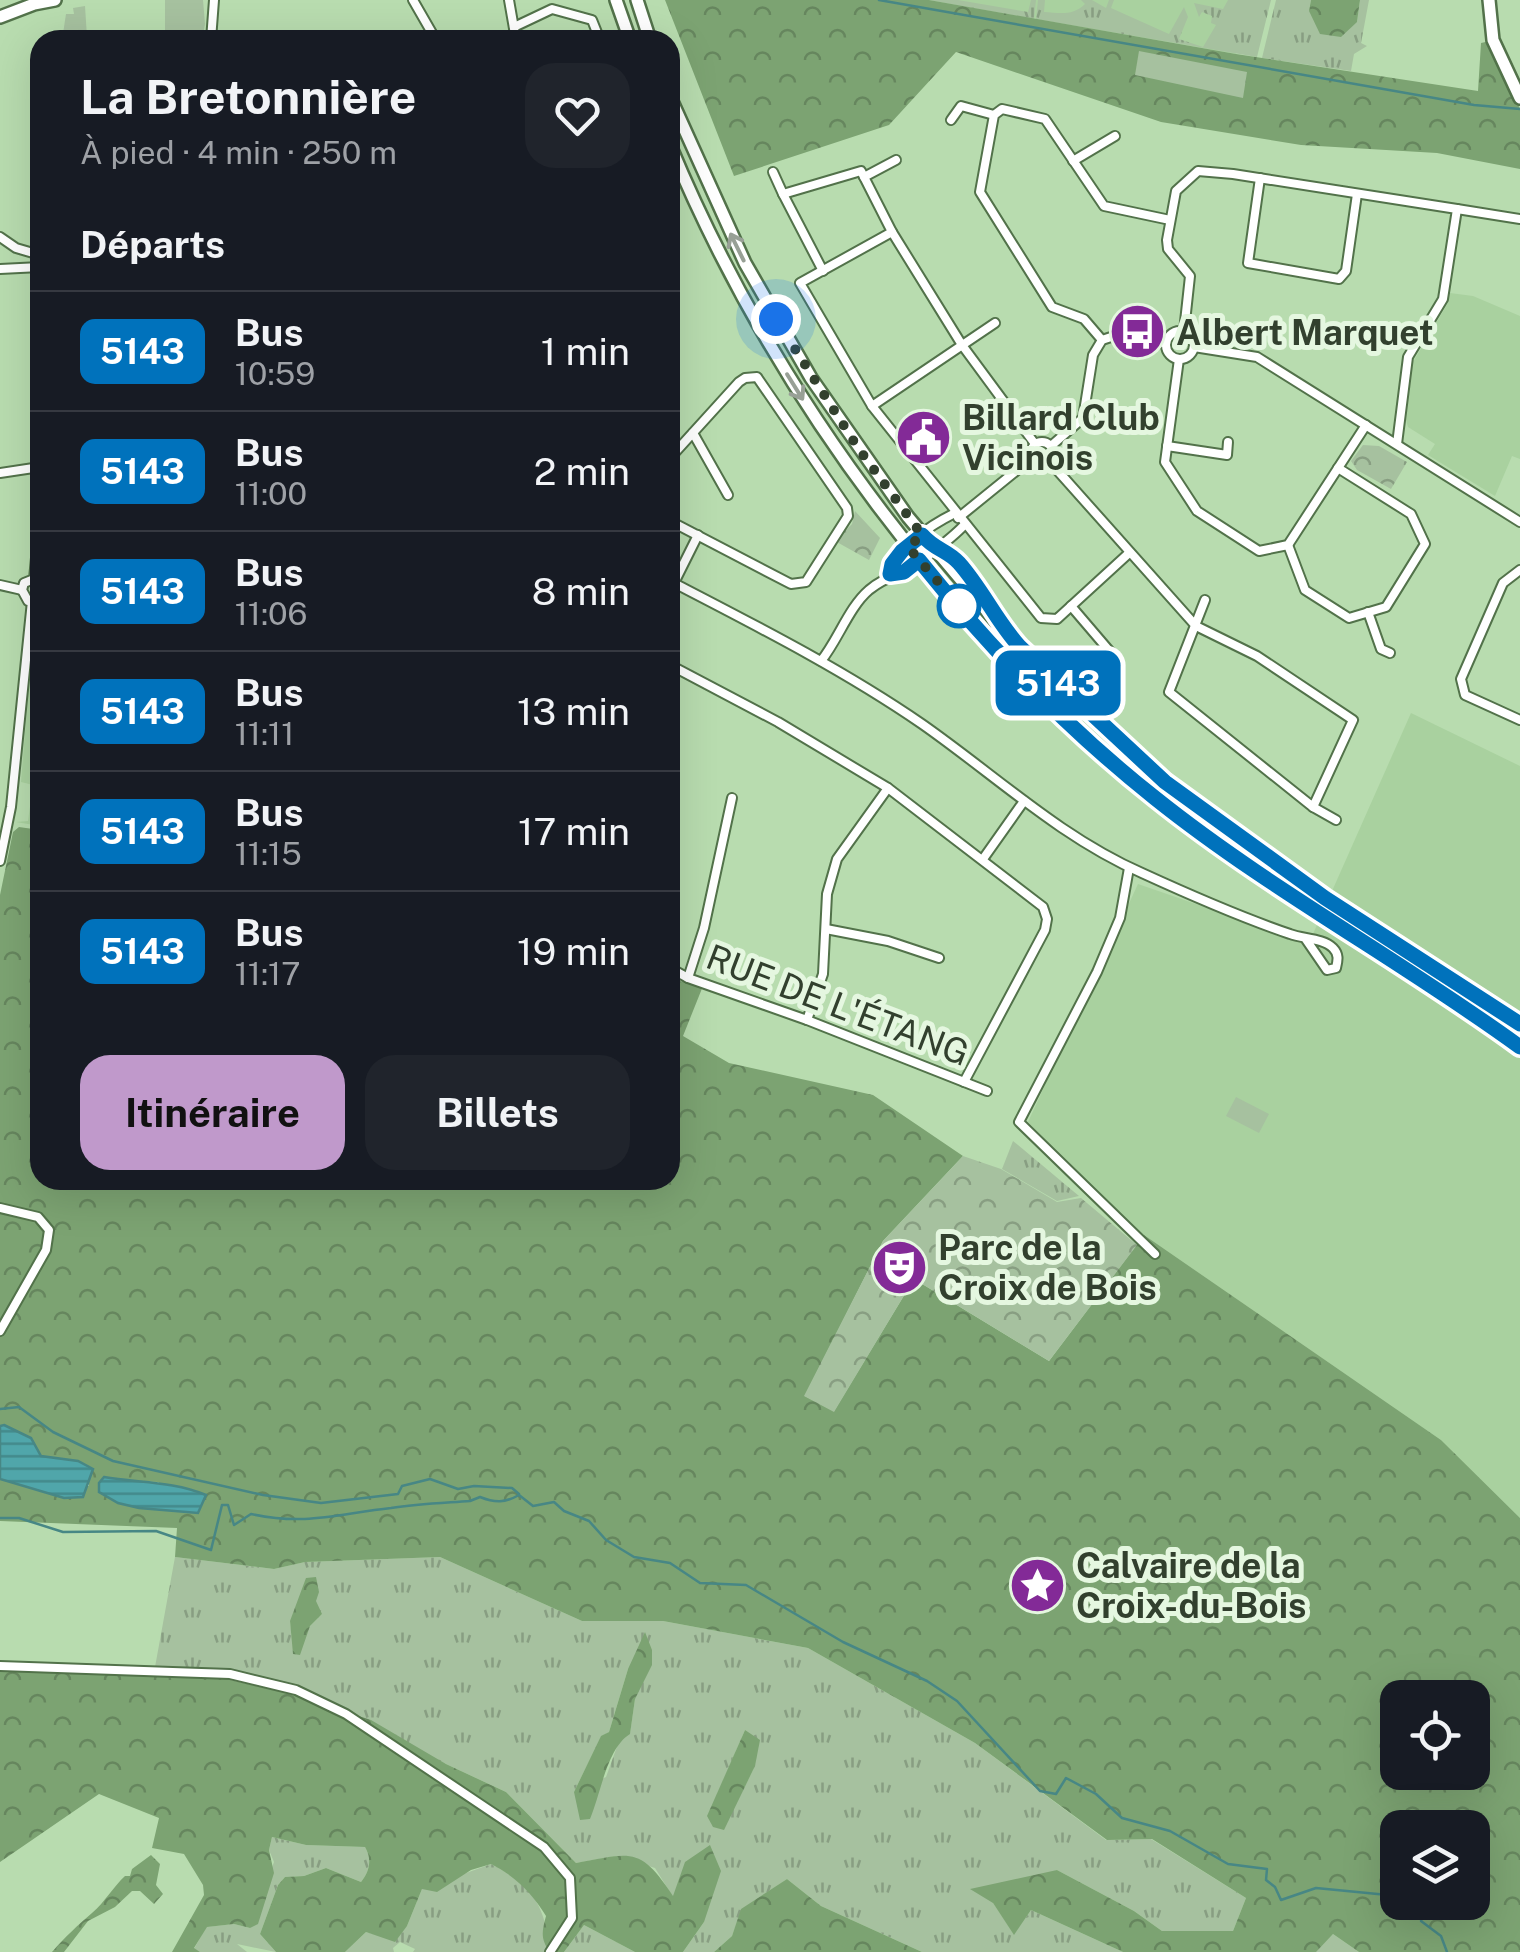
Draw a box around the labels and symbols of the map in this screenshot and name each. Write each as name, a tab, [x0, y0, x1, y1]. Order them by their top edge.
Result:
one-way arrow	[727, 233, 746, 263]
your location	[751, 294, 801, 344]
bus stop icon: Albert Marquet	[1107, 302, 1167, 362]
place label: Albert Marquet	[1176, 312, 1434, 353]
one-way arrow	[785, 372, 806, 401]
place label: Billard Club Vicinois	[962, 397, 1160, 478]
public building icon: Billard Club Vicinois	[893, 407, 953, 467]
unlabelled marker	[938, 585, 980, 627]
line badge: 5143	[988, 650, 1128, 716]
street label: RUE DE L'ÉTANG	[701, 935, 975, 1074]
place label: Parc de la Croix de Bois	[938, 1227, 1157, 1308]
theatre icon: Parc de la Croix de Bois	[869, 1237, 929, 1297]
place label: Calvaire de la Croix-du-Bois	[1076, 1545, 1306, 1626]
place icon: Calvaire de la Croix-du-Bois	[1007, 1555, 1067, 1615]

